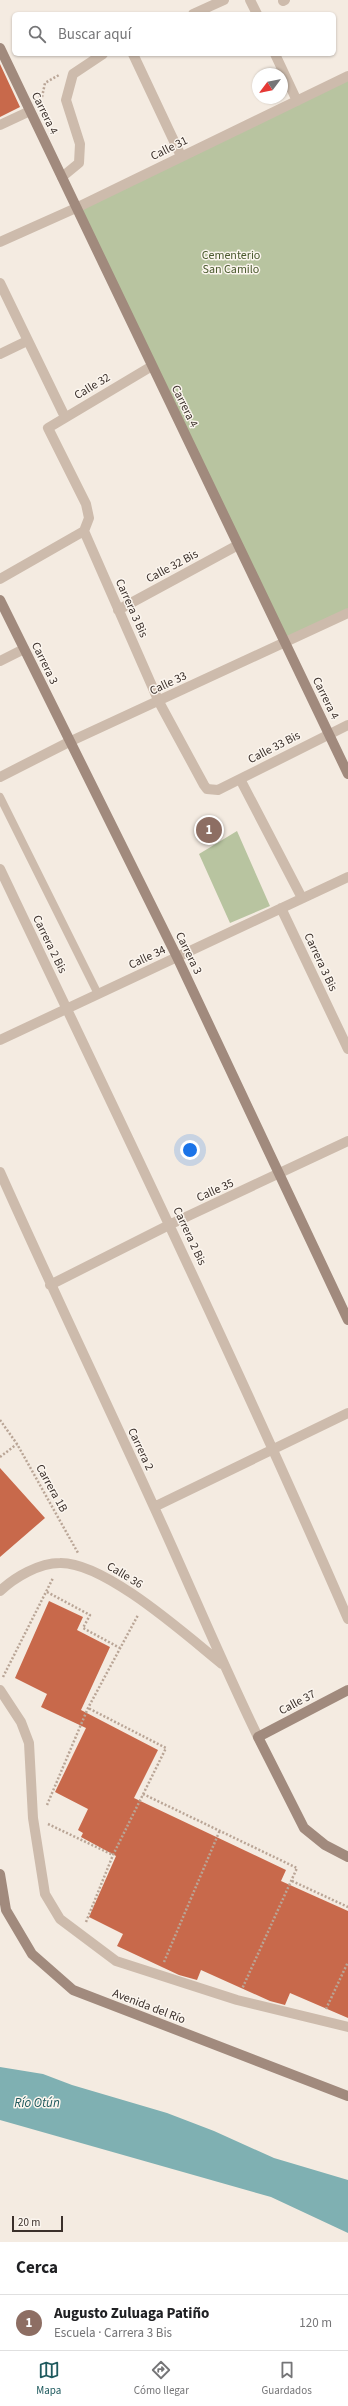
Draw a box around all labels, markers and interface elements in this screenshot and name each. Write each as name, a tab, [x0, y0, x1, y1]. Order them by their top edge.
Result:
search box	[12, 12, 336, 56]
icon: search	[26, 23, 48, 45]
text: Buscar aquí	[58, 24, 131, 45]
north arrow	[252, 68, 288, 104]
street label: Carrera 4	[27, 89, 62, 137]
street label: Calle 31	[148, 132, 191, 165]
park label: Cementerio San Camilo	[202, 247, 260, 278]
street label: Calle 32	[71, 369, 114, 404]
street label: Carrera 4	[167, 382, 202, 430]
street label: Calle 32 Bis	[143, 546, 201, 587]
street label: Carrera 3 Bis	[111, 576, 152, 640]
street label: Carrera 3	[27, 639, 62, 687]
street label: Calle 33	[147, 667, 190, 699]
street label: Carrera 4	[308, 674, 343, 722]
street label: Calle 33 Bis	[245, 727, 303, 768]
pin: 1	[196, 815, 222, 845]
street label: Carrera 2 Bis	[28, 912, 71, 976]
street label: Carrera 3	[171, 929, 206, 977]
street label: Carrera 3 Bis	[300, 930, 342, 994]
street label: Calle 34	[126, 941, 169, 973]
your location	[180, 1140, 200, 1160]
street label: Calle 35	[194, 1175, 237, 1206]
street label: Carrera 2 Bis	[169, 1204, 211, 1268]
street label: Carrera 2	[123, 1425, 158, 1473]
street label: Carrera 1B	[31, 1461, 72, 1515]
street label: Calle 36	[104, 1558, 146, 1593]
street label: Calle 37	[276, 1686, 319, 1719]
street label: Avenida del Río	[110, 1985, 188, 2028]
water label: Río Otún	[14, 2094, 60, 2112]
scale bar	[12, 2214, 63, 2233]
text: 20 m	[18, 2215, 40, 2230]
text: Cerca	[16, 2256, 58, 2280]
text: Augusto Zuluaga Patiño	[54, 2303, 209, 2324]
text: 1	[26, 2314, 32, 2332]
text: 120 m	[299, 2314, 332, 2332]
text: Escuela · Carrera 3 Bis	[54, 2324, 172, 2342]
tab: Mapa	[36, 2359, 61, 2398]
tab: Cómo llegar	[134, 2359, 189, 2398]
tab: Guardados	[261, 2359, 312, 2398]

